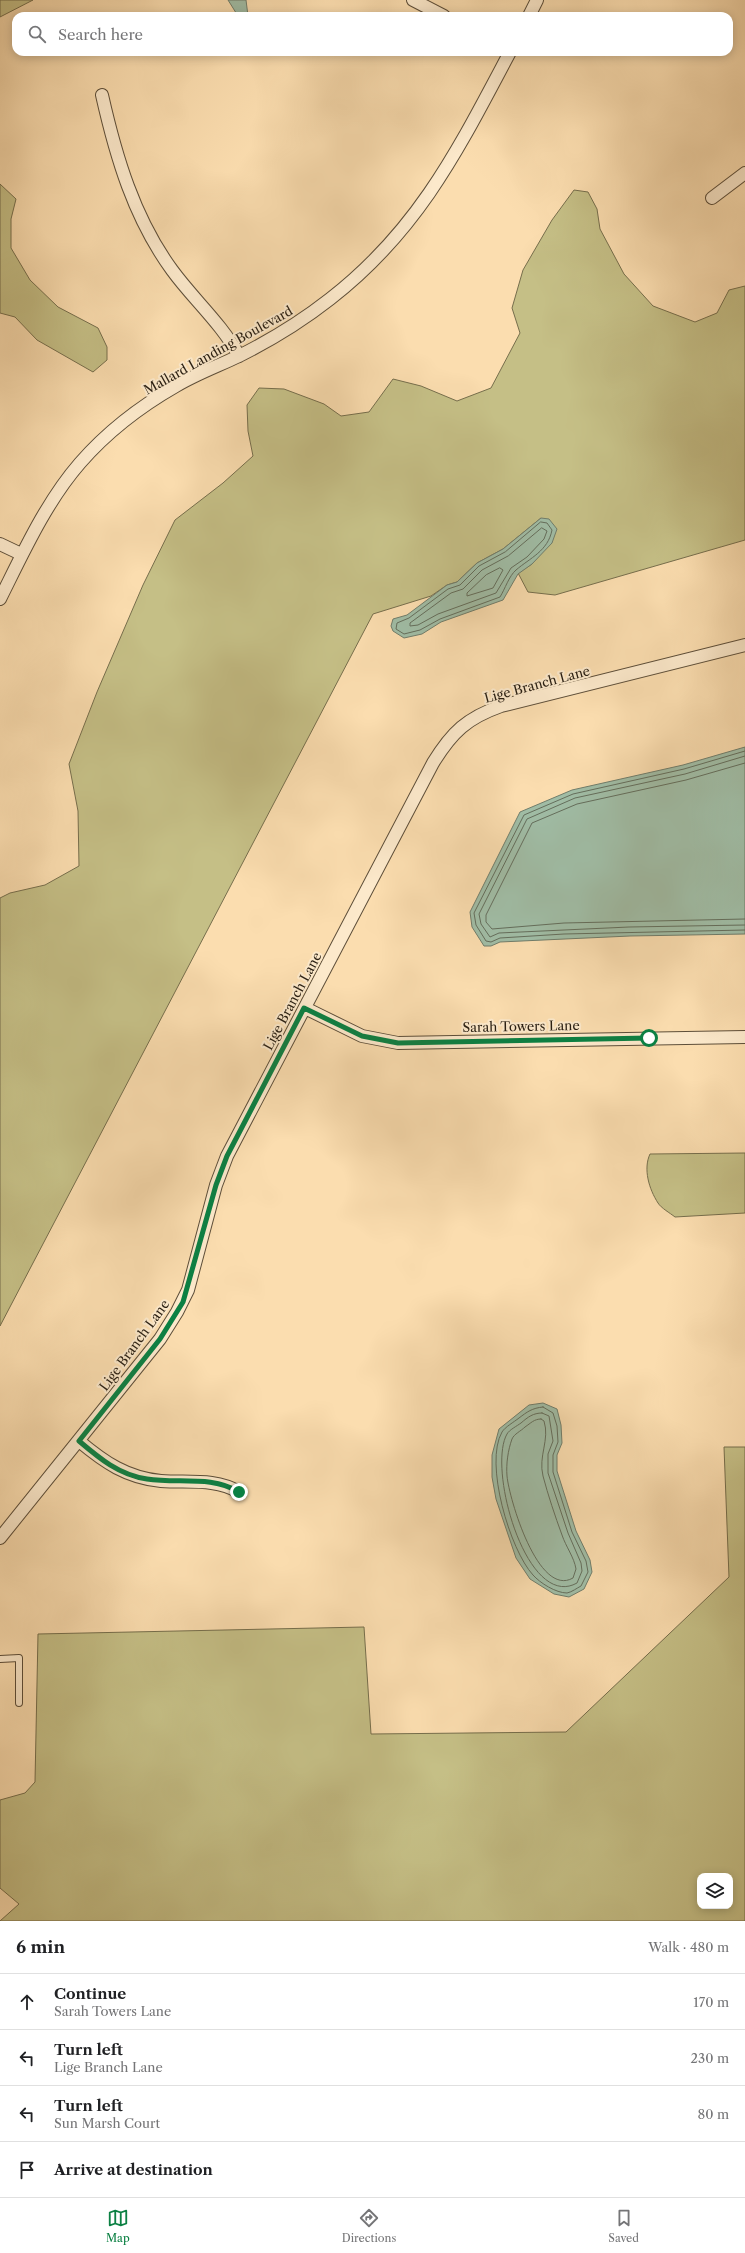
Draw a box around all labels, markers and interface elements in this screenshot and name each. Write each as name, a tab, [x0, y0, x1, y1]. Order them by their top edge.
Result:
search box	[12, 12, 733, 56]
icon: search	[26, 23, 48, 45]
text: Search here	[58, 25, 143, 44]
street label: Mallard Landing Boulevard	[141, 302, 295, 398]
street label: Lige Branch Lane	[482, 662, 592, 706]
street label: Lige Branch Lane	[259, 949, 325, 1053]
street label: Sarah Towers Lane	[462, 1017, 580, 1035]
route start	[640, 1029, 658, 1047]
street label: Lige Branch Lane	[96, 1296, 172, 1394]
route end	[230, 1483, 248, 1501]
map controls	[697, 1873, 733, 1909]
button: layers	[697, 1873, 733, 1909]
text: 6 min	[16, 1937, 65, 1957]
text: Walk · 480 m	[648, 1939, 729, 1955]
text: Continue	[54, 1984, 126, 2003]
icon: ahead	[16, 1991, 38, 2013]
text: 170 m	[693, 1994, 729, 2010]
text: Sarah Towers Lane	[54, 2003, 171, 2019]
text: Turn left	[54, 2040, 123, 2059]
icon: left	[16, 2047, 38, 2069]
text: 230 m	[691, 2050, 729, 2066]
text: Lige Branch Lane	[54, 2059, 163, 2075]
text: Turn left	[54, 2096, 123, 2115]
icon: left	[16, 2103, 38, 2125]
text: 80 m	[697, 2106, 729, 2122]
text: Sun Marsh Court	[54, 2115, 160, 2131]
icon: arrive	[16, 2159, 38, 2181]
text: Arrive at destination	[54, 2160, 213, 2179]
tab: Map	[106, 2207, 130, 2245]
tab: Directions	[342, 2207, 396, 2245]
tab: Saved	[608, 2207, 639, 2245]

